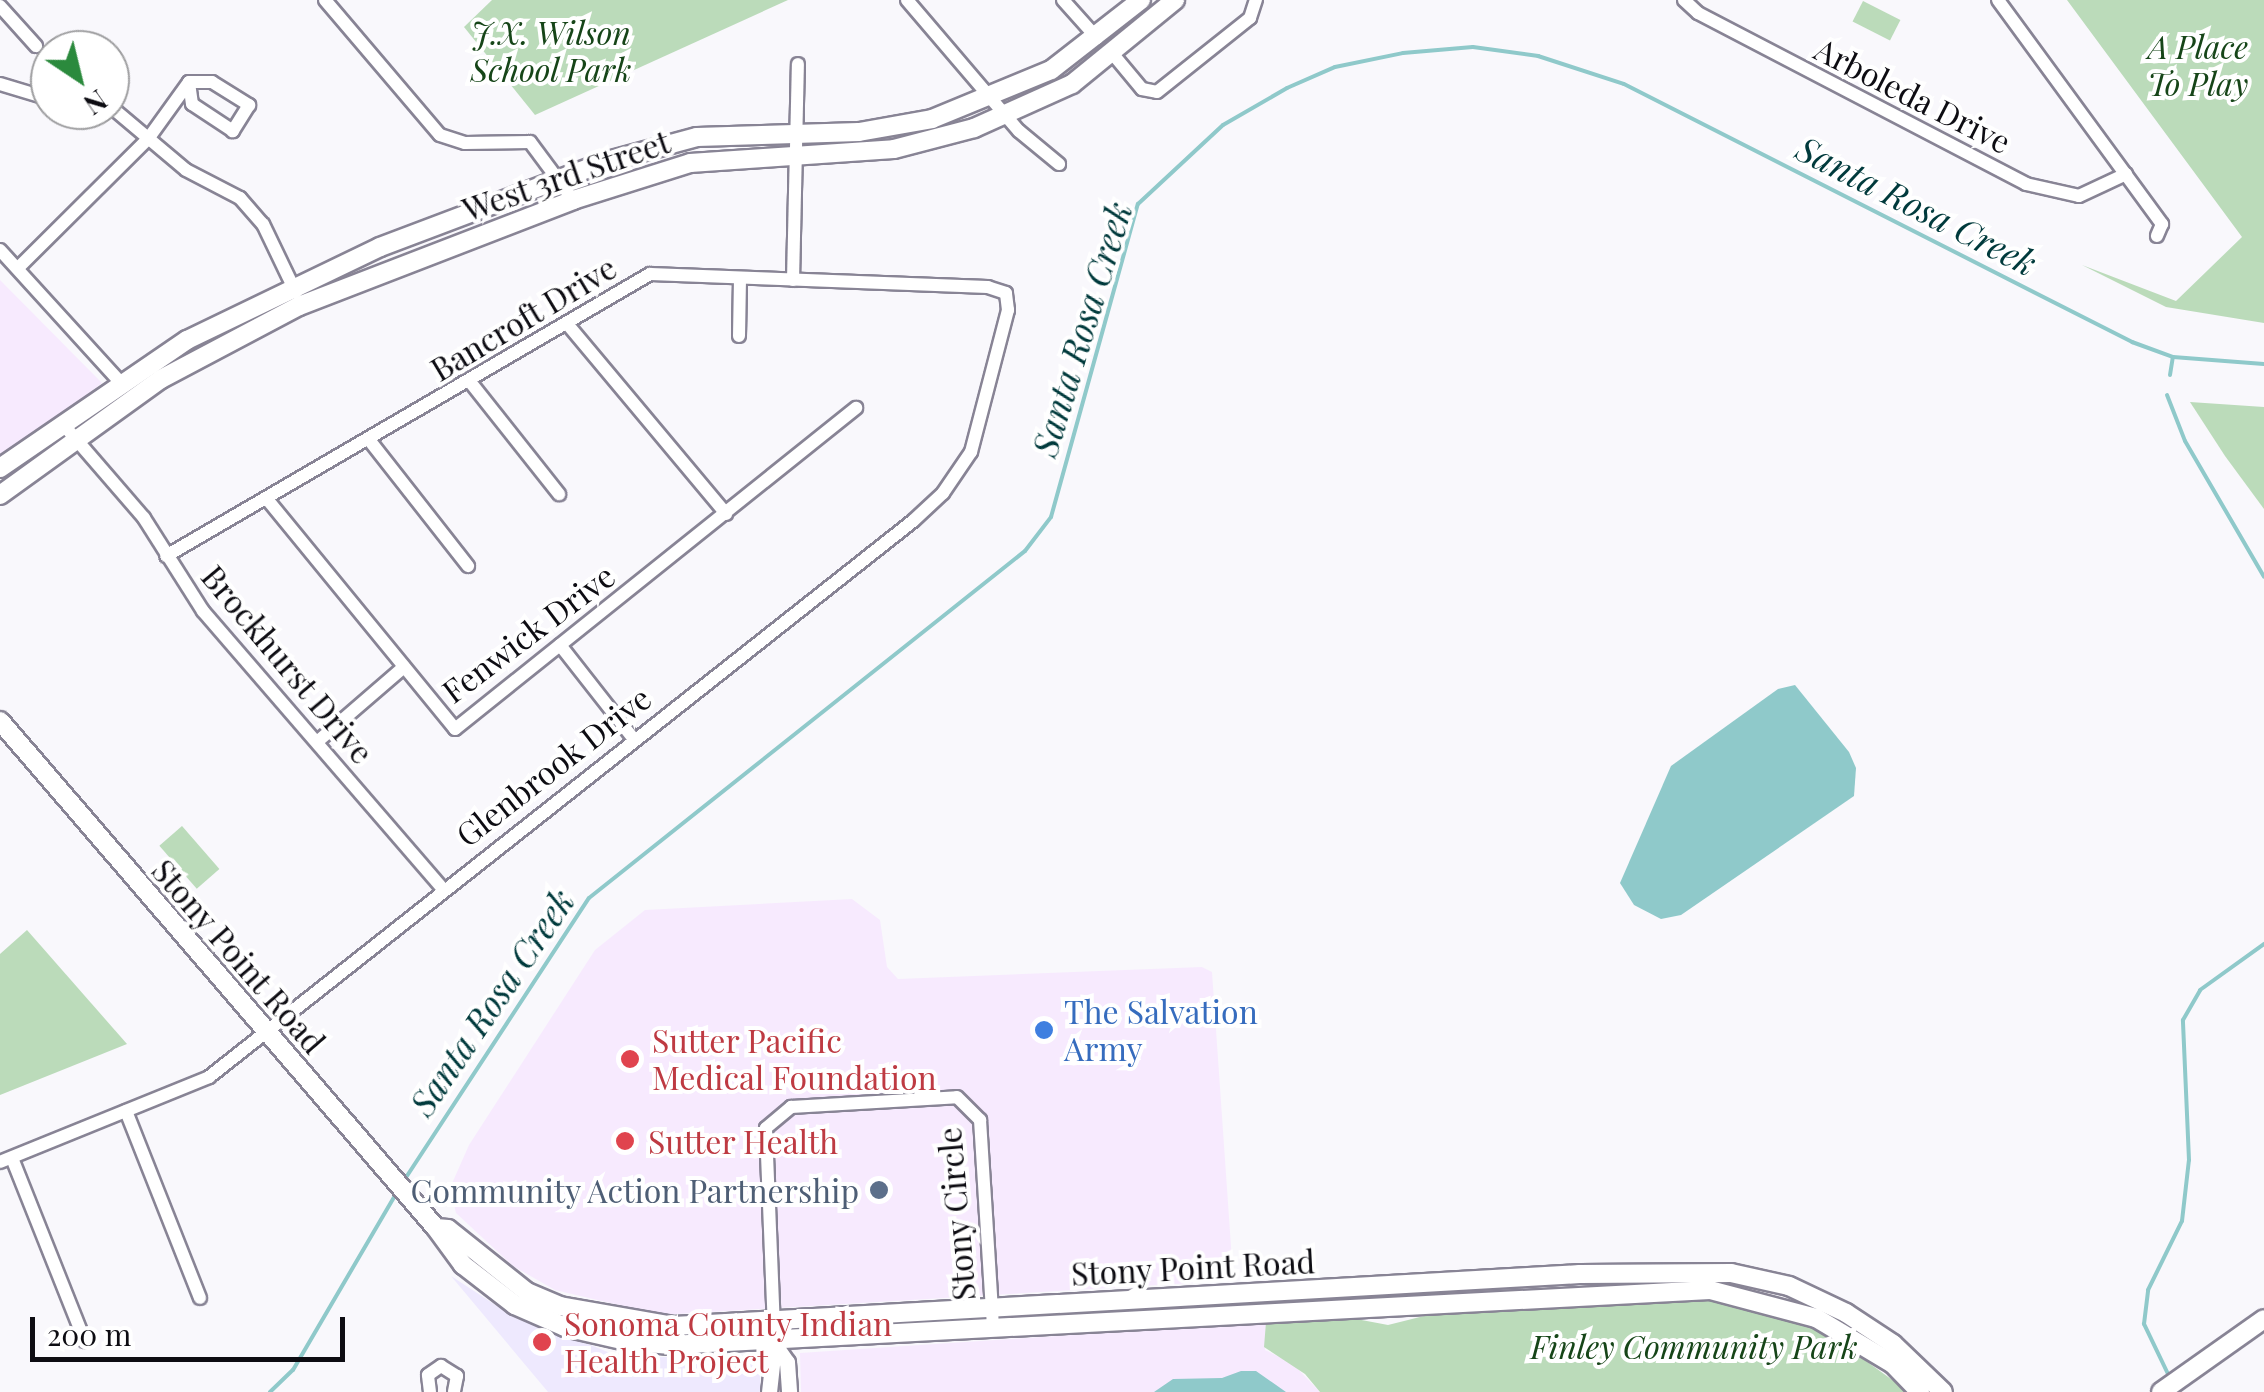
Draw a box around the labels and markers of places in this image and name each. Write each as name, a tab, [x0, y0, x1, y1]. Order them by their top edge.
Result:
place label: The Salvation Army	[1064, 993, 1258, 1068]
marker: The Salvation Army	[1033, 1019, 1055, 1041]
place label: Sutter Pacific Medical Foundation	[652, 1022, 937, 1097]
marker: Sutter Pacific Medical Foundation	[617, 1046, 643, 1072]
place label: Sutter Health	[648, 1122, 839, 1160]
marker: Sutter Health	[612, 1128, 638, 1154]
place label: Community Action Partnership	[408, 1171, 859, 1209]
marker: Community Action Partnership	[868, 1179, 890, 1201]
place label: Sonoma County Indian Health Project	[564, 1305, 893, 1380]
marker: Sonoma County Indian Health Project	[529, 1329, 555, 1355]

